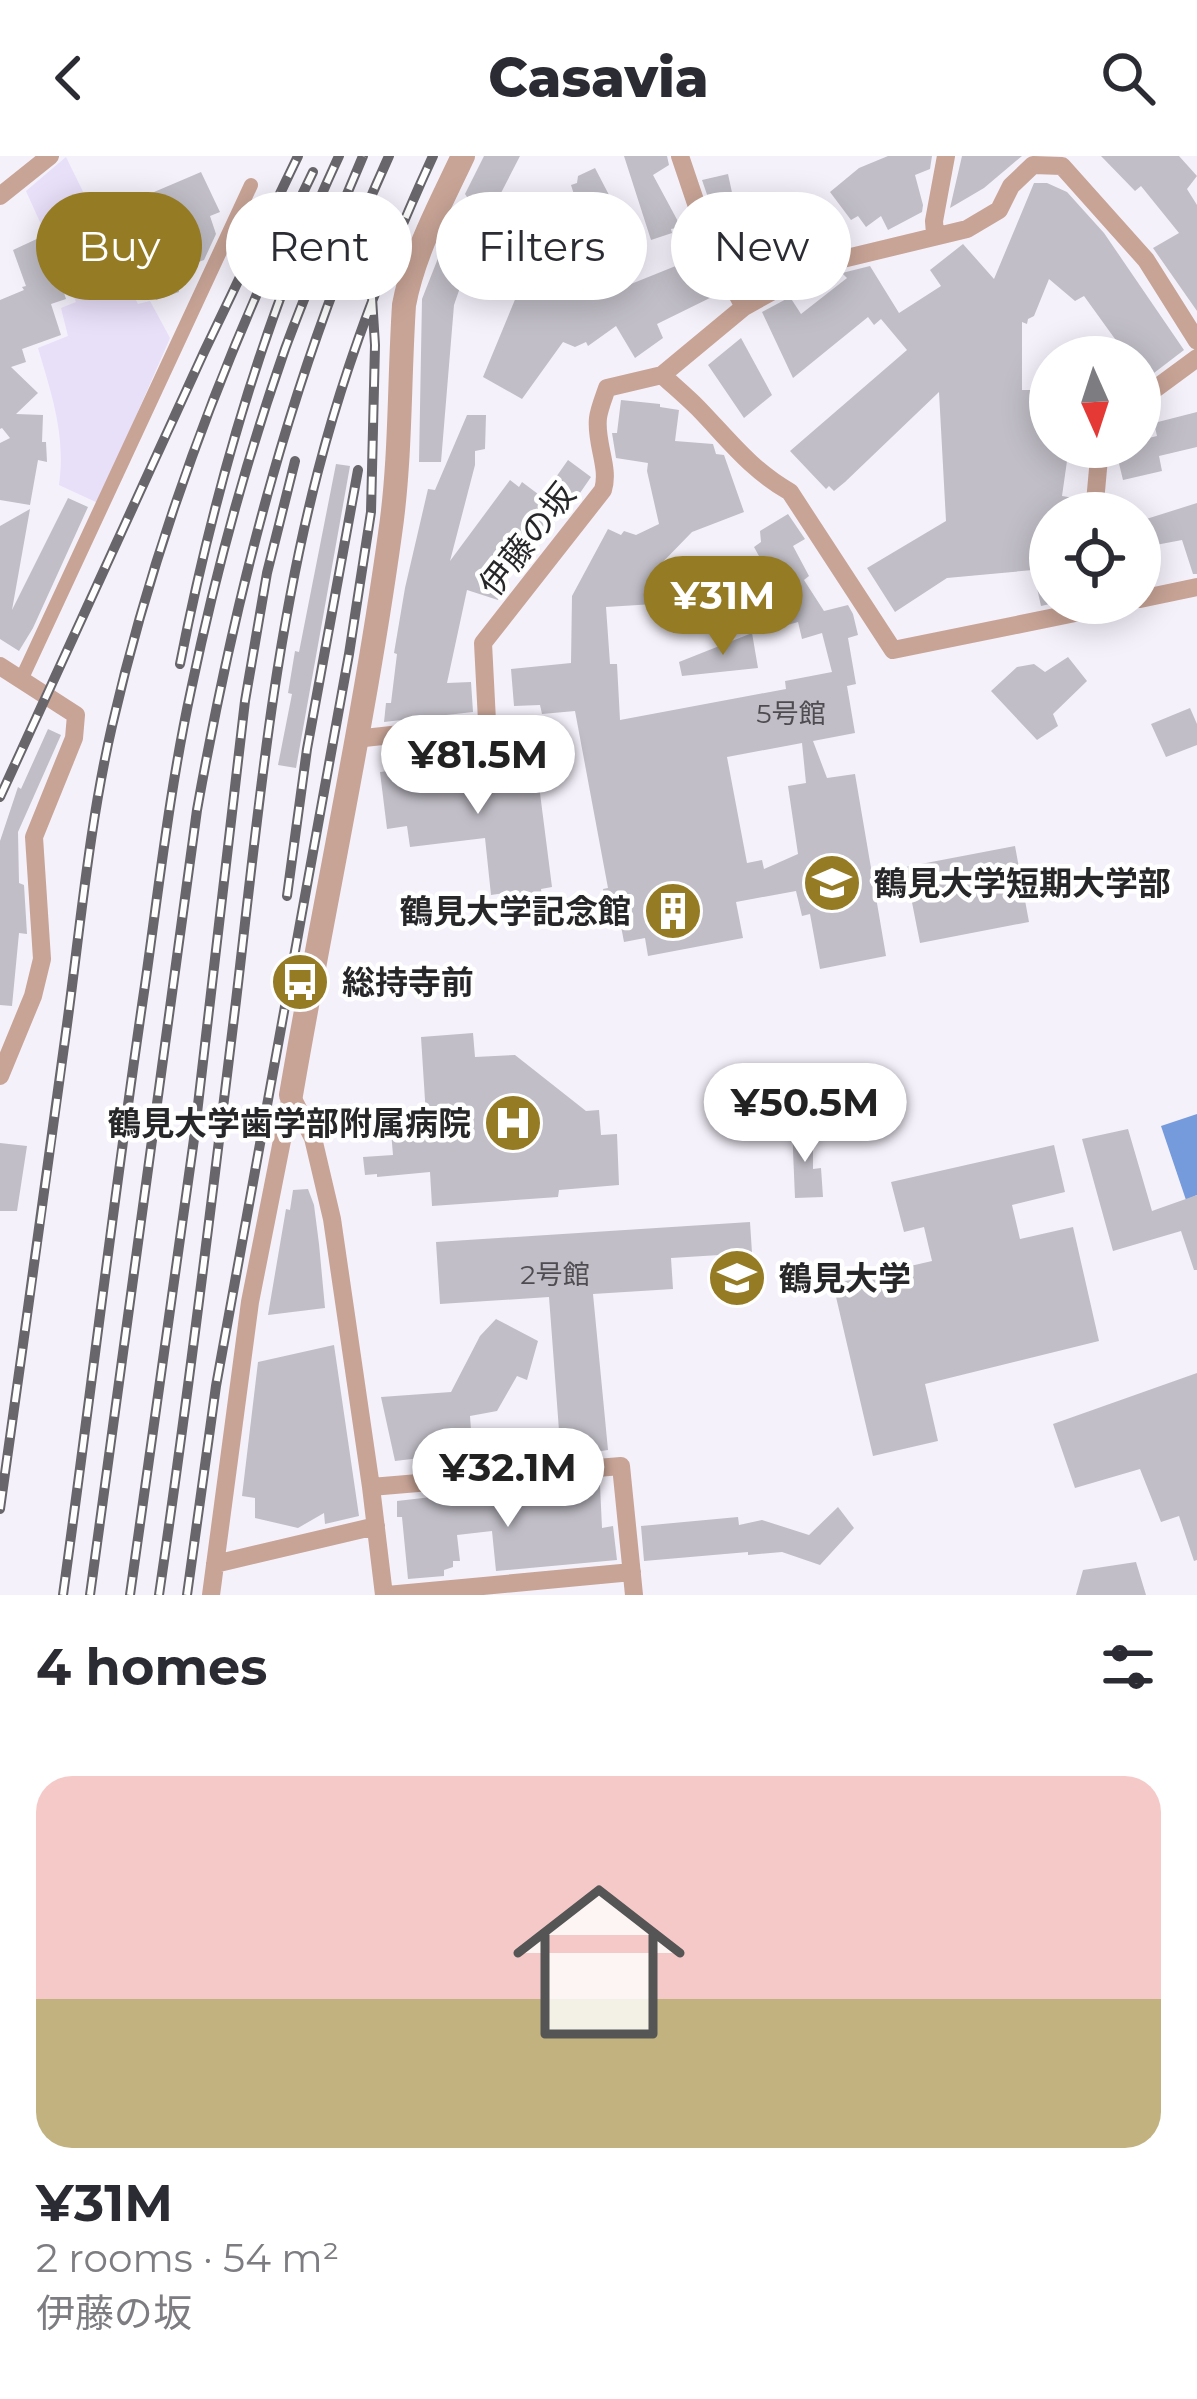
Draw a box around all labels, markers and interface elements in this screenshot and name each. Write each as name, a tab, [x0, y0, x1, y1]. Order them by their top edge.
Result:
icon: back	[36, 45, 102, 111]
text: Casavia	[488, 45, 709, 111]
icon: search	[1095, 45, 1161, 111]
chip: Buy	[36, 192, 202, 300]
chip: Rent	[226, 192, 412, 300]
chip: Filters	[436, 192, 647, 300]
chip: New	[671, 192, 851, 300]
north arrow	[1029, 336, 1161, 468]
map controls	[1029, 336, 1161, 624]
street label: 伊藤の坂	[471, 475, 583, 603]
button: locate	[1029, 492, 1161, 624]
pin: ¥31M	[652, 556, 794, 658]
text: ¥31M	[671, 571, 775, 619]
house number: 5号館	[756, 697, 826, 730]
pin: ¥81.5M	[380, 715, 576, 817]
text: ¥81.5M	[408, 730, 548, 778]
school or university icon: 鶴見大学短期大学部	[801, 852, 863, 914]
place label: 鶴見大学短期大学部	[874, 863, 1171, 903]
building icon: 鶴見大学記念館	[642, 880, 704, 942]
place label: 鶴見大学記念館	[400, 891, 631, 931]
bus stop icon: 総持寺前	[269, 951, 331, 1013]
place label: 総持寺前	[342, 962, 474, 1002]
pin: ¥50.5M	[707, 1063, 903, 1165]
text: ¥50.5M	[731, 1078, 879, 1126]
hospital icon: 鶴見大学歯学部附属病院	[482, 1092, 544, 1154]
place label: 鶴見大学歯学部附属病院	[108, 1103, 471, 1143]
school or university icon: 鶴見大学	[706, 1247, 768, 1309]
house number: 2号館	[520, 1258, 590, 1291]
place label: 鶴見大学	[779, 1258, 911, 1298]
pin: ¥32.1M	[410, 1428, 606, 1530]
text: ¥32.1M	[439, 1443, 577, 1491]
icon: filters	[1095, 1634, 1161, 1700]
text: 4 homes	[36, 1636, 267, 1698]
icon: home	[491, 1854, 707, 2070]
text: ¥31M	[36, 2172, 173, 2234]
text: 2 rooms · 54 m²	[36, 2234, 339, 2282]
text: 伊藤の坂	[36, 2289, 192, 2337]

